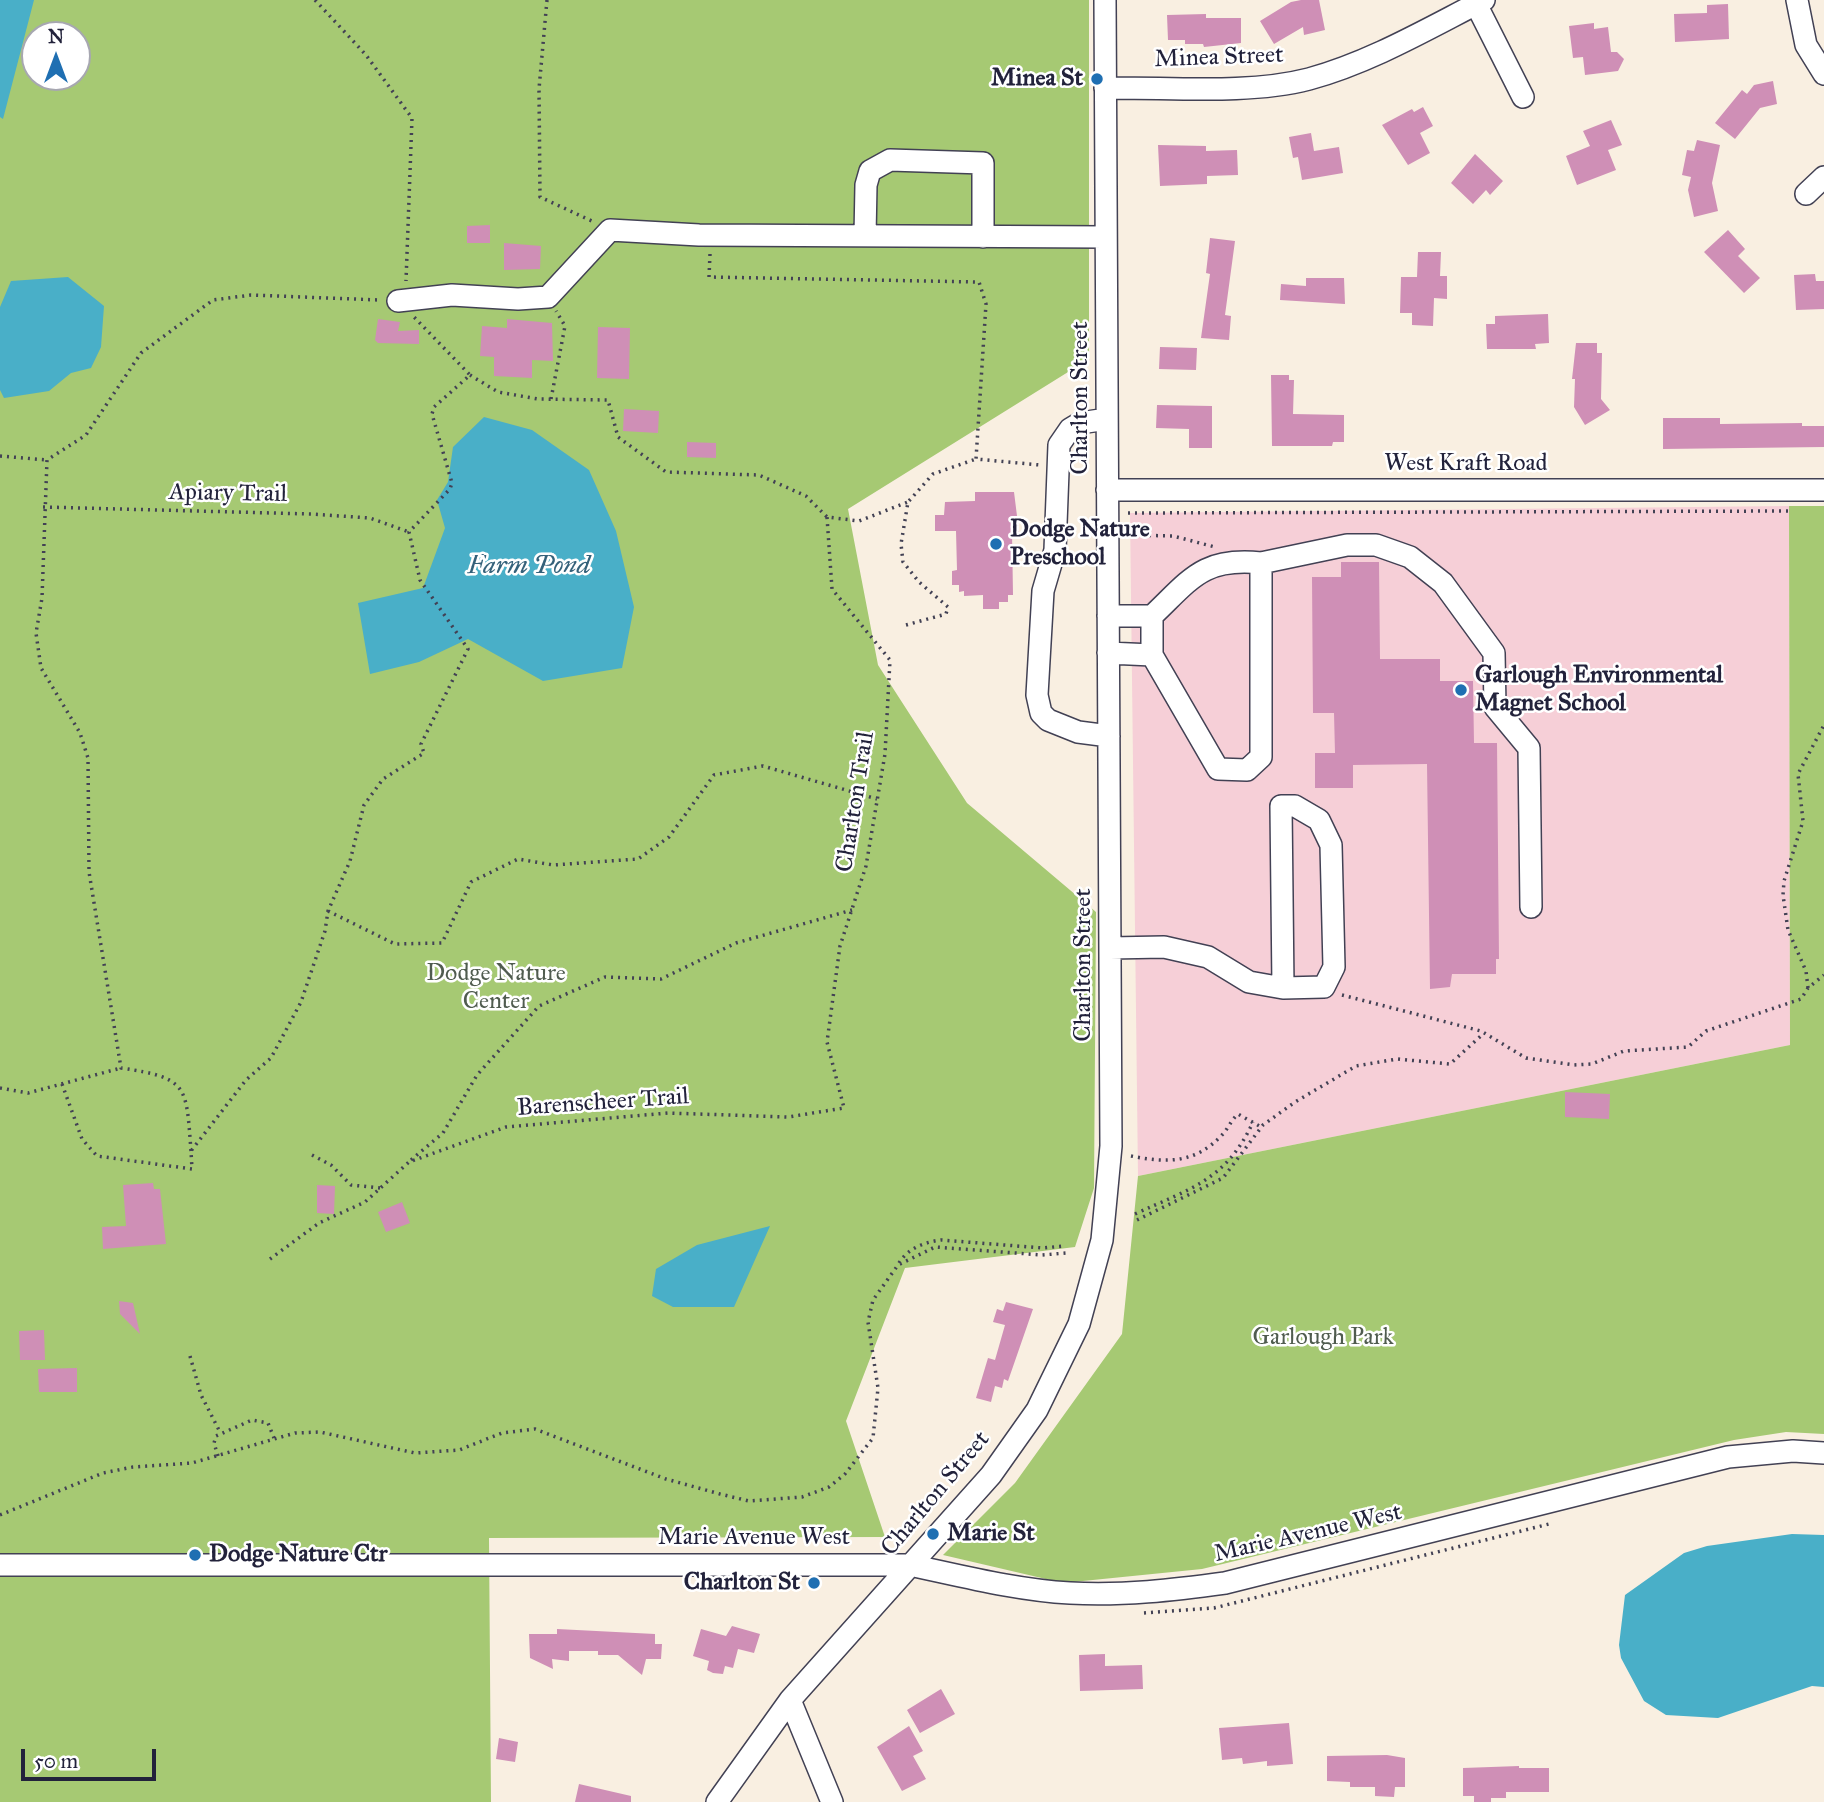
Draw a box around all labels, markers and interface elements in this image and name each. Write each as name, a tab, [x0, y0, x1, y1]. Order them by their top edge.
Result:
north arrow	[21, 21, 91, 91]
text: N	[48, 25, 64, 48]
street label: Minea Street	[1154, 41, 1284, 75]
place label: Minea St	[991, 65, 1083, 93]
marker: Minea St	[1089, 71, 1105, 87]
street label: Charlton Street	[1067, 321, 1095, 475]
street label: West Kraft Road	[1384, 450, 1548, 478]
street label: Apiary Trail	[169, 479, 287, 509]
place label: Dodge Nature Preschool	[1010, 516, 1150, 572]
marker: Dodge Nature Preschool	[988, 536, 1004, 552]
water label: Farm Pond	[468, 551, 590, 583]
place label: Garlough Environmental Magnet School	[1475, 662, 1723, 718]
marker: Garlough Environmental Magnet School	[1453, 682, 1469, 698]
street label: Charlton Trail	[831, 730, 881, 874]
street label: Charlton Street	[1070, 888, 1098, 1042]
park label: Dodge Nature Center	[426, 960, 566, 1016]
street label: Barenscheer Trail	[516, 1083, 690, 1123]
park label: Garlough Park	[1252, 1324, 1394, 1352]
street label: Charlton Street	[876, 1426, 996, 1562]
street label: Marie Avenue West	[1211, 1498, 1405, 1570]
place label: Marie St	[947, 1520, 1035, 1548]
street label: Marie Avenue West	[658, 1524, 850, 1552]
marker: Marie St	[925, 1526, 941, 1542]
place label: Dodge Nature Ctr	[209, 1541, 388, 1569]
marker: Dodge Nature Ctr	[187, 1547, 203, 1563]
place label: Charlton St	[684, 1569, 800, 1597]
marker: Charlton St	[806, 1575, 822, 1591]
scale bar	[24, 1736, 159, 1780]
text: 50 m	[34, 1748, 78, 1774]

